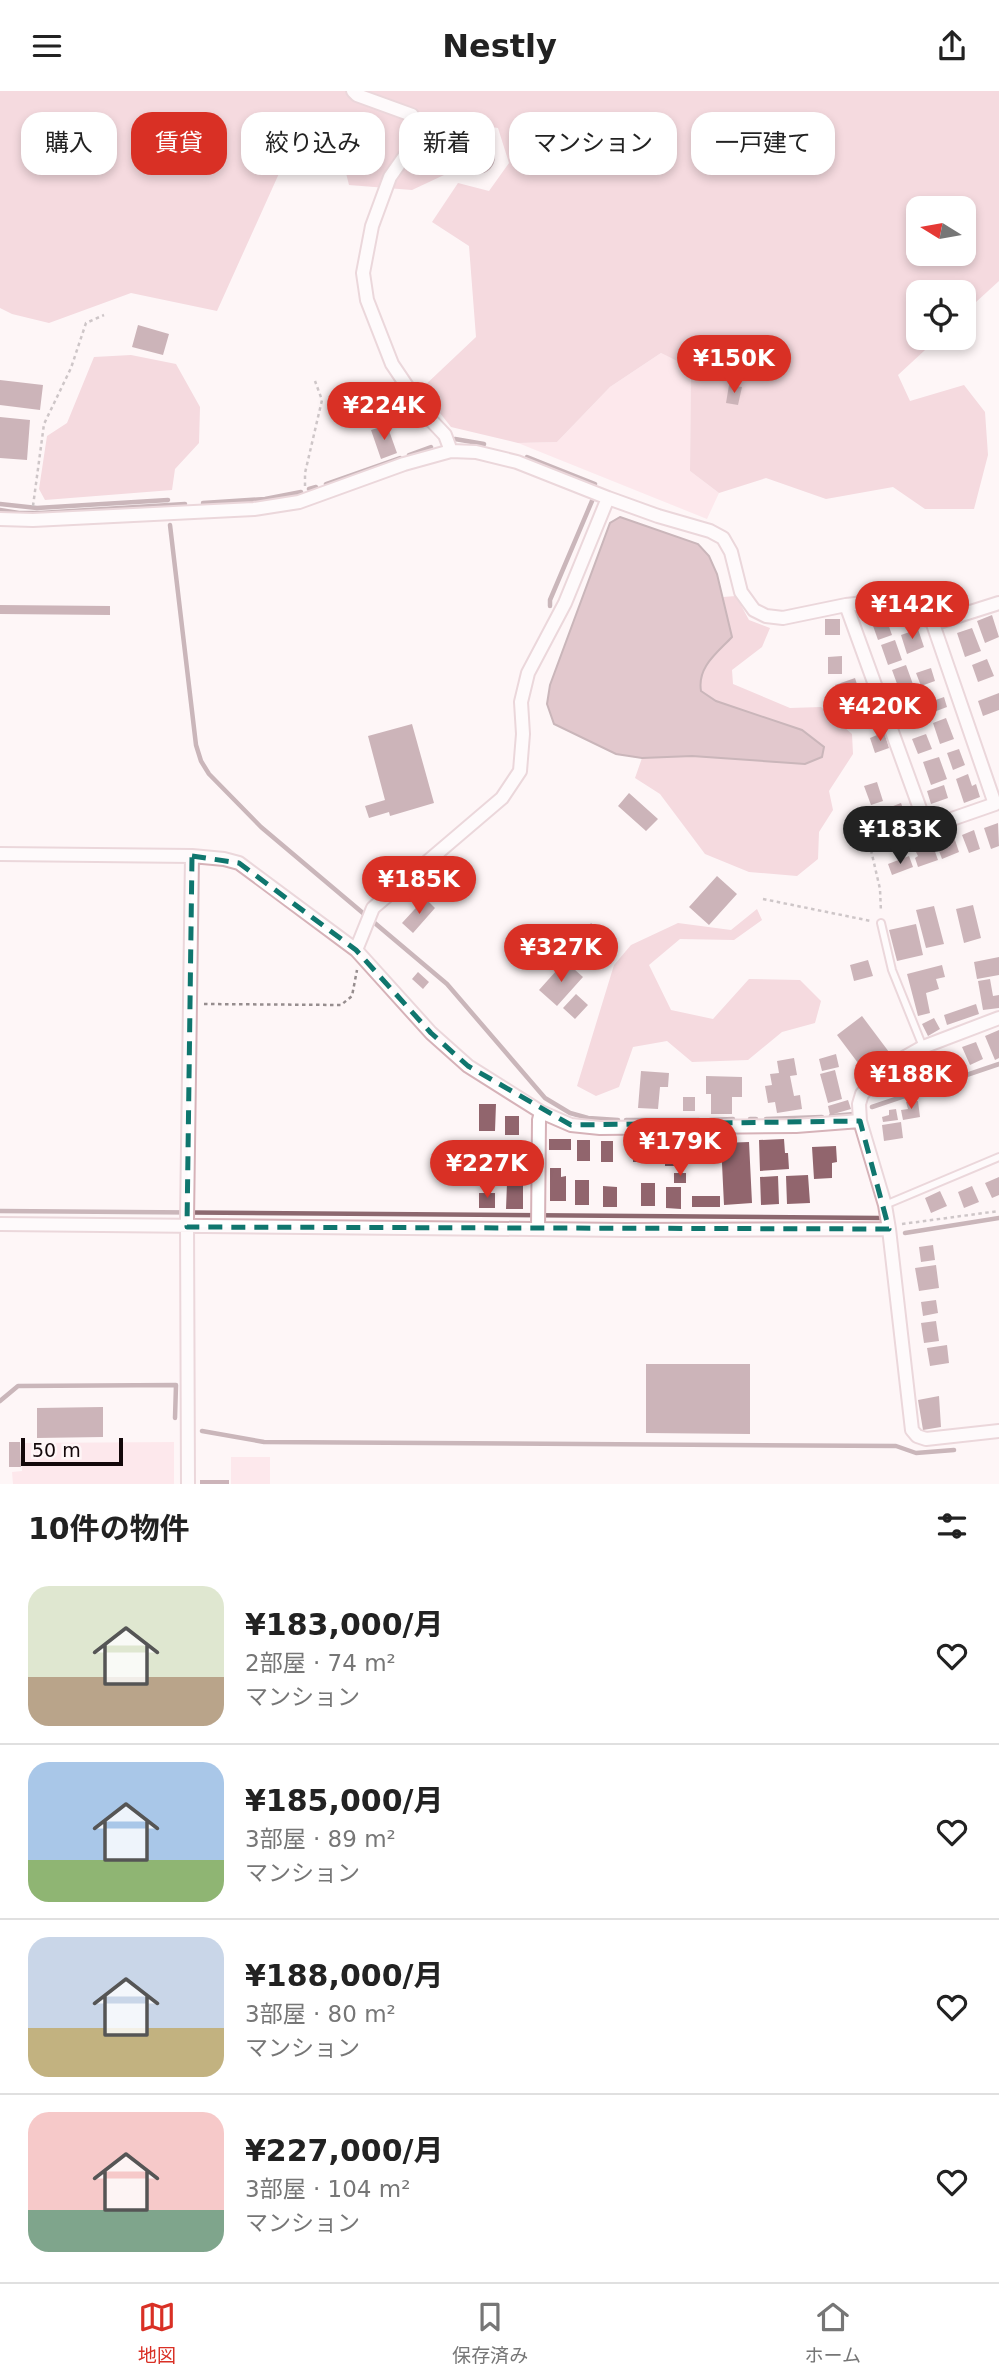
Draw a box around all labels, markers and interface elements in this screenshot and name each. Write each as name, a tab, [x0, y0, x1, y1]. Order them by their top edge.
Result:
icon: menu	[28, 27, 66, 65]
text: Nestly	[442, 27, 557, 65]
icon: share	[933, 27, 971, 65]
chip: 購入	[21, 112, 117, 175]
chip: 賃貸	[131, 112, 227, 175]
chip: 絞り込み	[241, 112, 385, 175]
chip: 新着	[399, 112, 495, 175]
chip: マンション	[509, 112, 677, 175]
chip: 一戸建て	[691, 112, 835, 175]
north arrow	[906, 196, 976, 266]
map controls	[906, 196, 976, 350]
button: locate	[906, 280, 976, 350]
pin: ¥150K	[685, 335, 783, 395]
text: ¥150K	[693, 345, 775, 371]
pin: ¥224K	[335, 383, 433, 442]
text: ¥224K	[343, 392, 425, 418]
pin: ¥142K	[863, 581, 961, 641]
text: ¥142K	[871, 591, 953, 617]
pin: ¥420K	[831, 683, 929, 743]
text: ¥420K	[839, 693, 921, 719]
pin: ¥183K	[851, 807, 949, 866]
text: ¥183K	[859, 816, 941, 842]
pin: ¥185K	[370, 857, 468, 916]
text: ¥185K	[378, 866, 460, 892]
pin: ¥327K	[512, 925, 610, 984]
text: ¥327K	[520, 934, 602, 960]
pin: ¥188K	[862, 1051, 960, 1111]
text: ¥188K	[870, 1061, 952, 1087]
pin: ¥179K	[631, 1119, 729, 1178]
text: ¥179K	[639, 1128, 721, 1154]
pin: ¥227K	[438, 1141, 536, 1200]
text: ¥227K	[446, 1150, 528, 1176]
scale bar	[21, 1435, 122, 1467]
text: 50 m	[32, 1439, 81, 1461]
icon: filters	[933, 1507, 971, 1545]
text: 10件の物件	[28, 1511, 190, 1546]
text: ¥183,000/月	[245, 1607, 443, 1642]
icon: home	[84, 1614, 168, 1698]
icon: heart	[933, 1637, 971, 1675]
text: 2部屋 · 74 m²	[245, 1650, 396, 1676]
text: マンション	[245, 1684, 360, 1710]
text: ¥185,000/月	[245, 1783, 443, 1818]
icon: home	[84, 1790, 168, 1874]
icon: heart	[933, 1813, 971, 1851]
text: 3部屋 · 89 m²	[245, 1826, 396, 1852]
text: マンション	[245, 1860, 360, 1886]
text: ¥188,000/月	[245, 1958, 443, 1993]
icon: home	[84, 1965, 168, 2049]
icon: heart	[933, 1988, 971, 2026]
text: 3部屋 · 80 m²	[245, 2001, 396, 2027]
text: マンション	[245, 2035, 360, 2061]
text: ¥227,000/月	[245, 2133, 443, 2168]
icon: home	[84, 2140, 168, 2224]
icon: heart	[933, 2163, 971, 2201]
text: 3部屋 · 104 m²	[245, 2176, 410, 2202]
text: マンション	[245, 2210, 360, 2236]
tab: 地図	[138, 2298, 176, 2367]
tab: 保存済み	[452, 2298, 528, 2367]
tab: ホーム	[804, 2298, 861, 2367]

